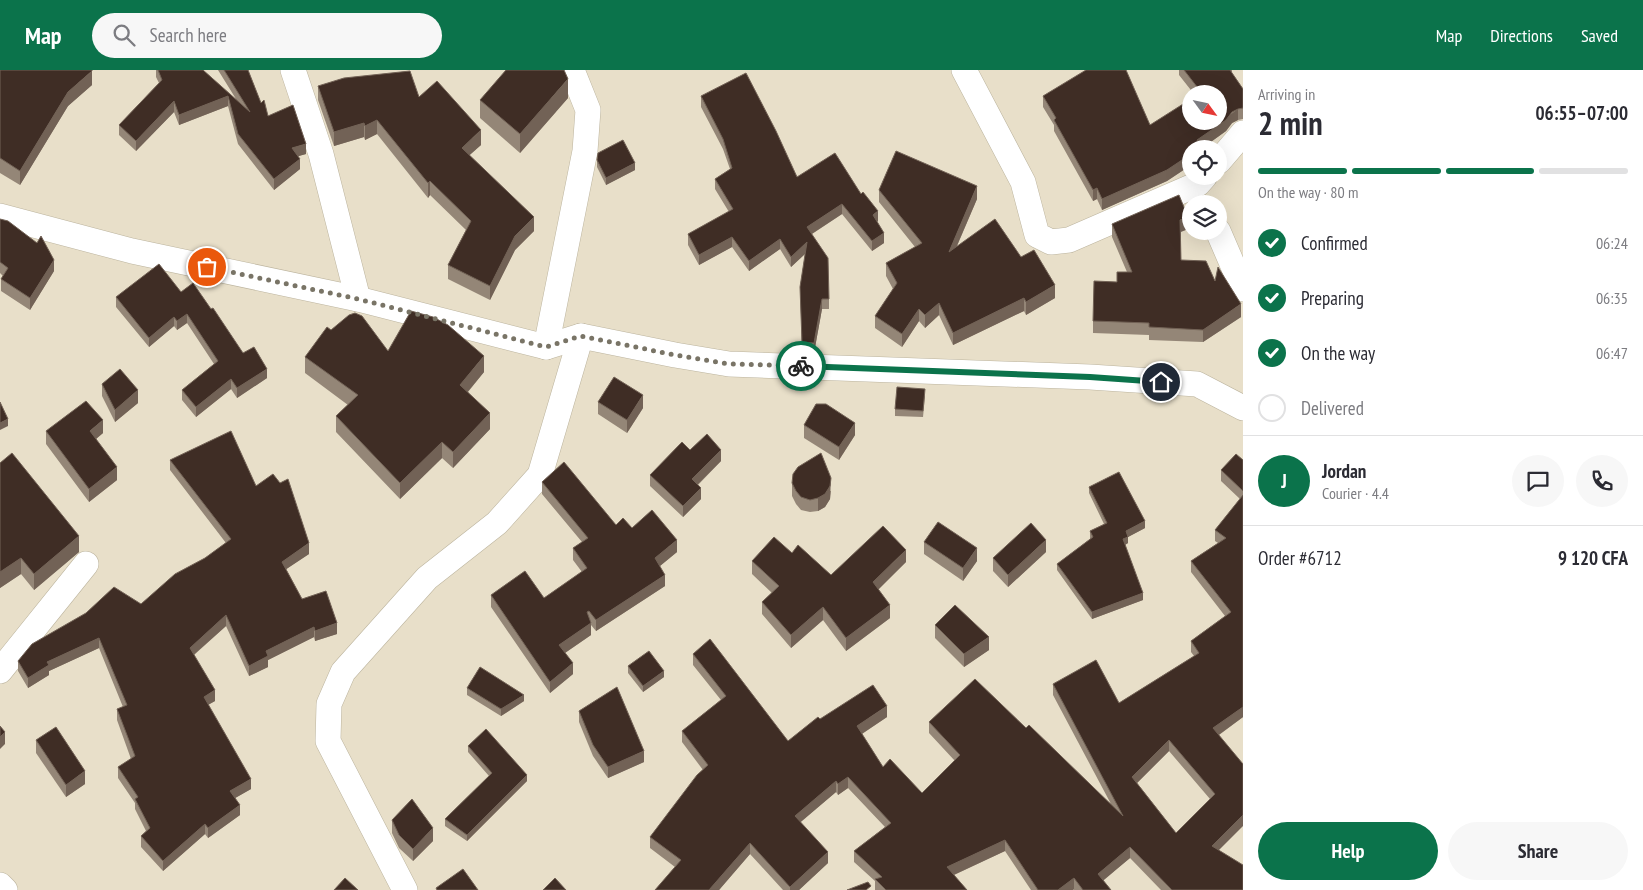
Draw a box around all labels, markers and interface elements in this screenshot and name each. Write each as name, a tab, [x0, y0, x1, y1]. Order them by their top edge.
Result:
search box	[92, 13, 442, 58]
text: Map	[25, 20, 62, 51]
icon: search	[110, 21, 138, 49]
text: Search here	[150, 23, 227, 47]
text: Map	[1436, 24, 1462, 47]
text: Directions	[1490, 24, 1553, 47]
text: Saved	[1581, 24, 1618, 47]
text: Arriving in	[1258, 84, 1315, 104]
north arrow	[1182, 85, 1228, 130]
map controls	[1182, 85, 1227, 240]
text: 06:55–07:00	[1535, 101, 1628, 125]
text: 2 min	[1258, 102, 1323, 144]
button: locate	[1182, 140, 1227, 185]
text: On the way · 80 m	[1258, 182, 1358, 202]
button: layers	[1182, 195, 1227, 240]
icon: check	[1258, 229, 1286, 257]
text: Confirmed	[1301, 231, 1368, 255]
text: 06:24	[1596, 233, 1628, 253]
pin	[186, 246, 228, 288]
icon: bag	[193, 253, 221, 281]
icon: check	[1258, 284, 1286, 312]
text: Preparing	[1301, 286, 1364, 310]
text: 06:35	[1596, 288, 1628, 308]
icon: check	[1258, 339, 1286, 367]
courier	[776, 341, 826, 391]
text: On the way	[1301, 341, 1375, 365]
text: 06:47	[1596, 343, 1628, 363]
icon: bike	[787, 352, 815, 380]
pin	[1140, 361, 1182, 403]
icon: home	[1147, 368, 1175, 396]
text: Delivered	[1301, 396, 1364, 420]
button: chat	[1512, 455, 1564, 507]
button: phone	[1576, 455, 1628, 507]
text: Jordan	[1322, 459, 1366, 483]
text: J	[1281, 469, 1287, 493]
text: Courier · 4.4	[1322, 483, 1389, 503]
text: Order #6712	[1258, 546, 1342, 570]
text: 9 120 CFA	[1558, 546, 1628, 570]
button: Help	[1258, 822, 1438, 880]
button: Share	[1448, 822, 1628, 880]

